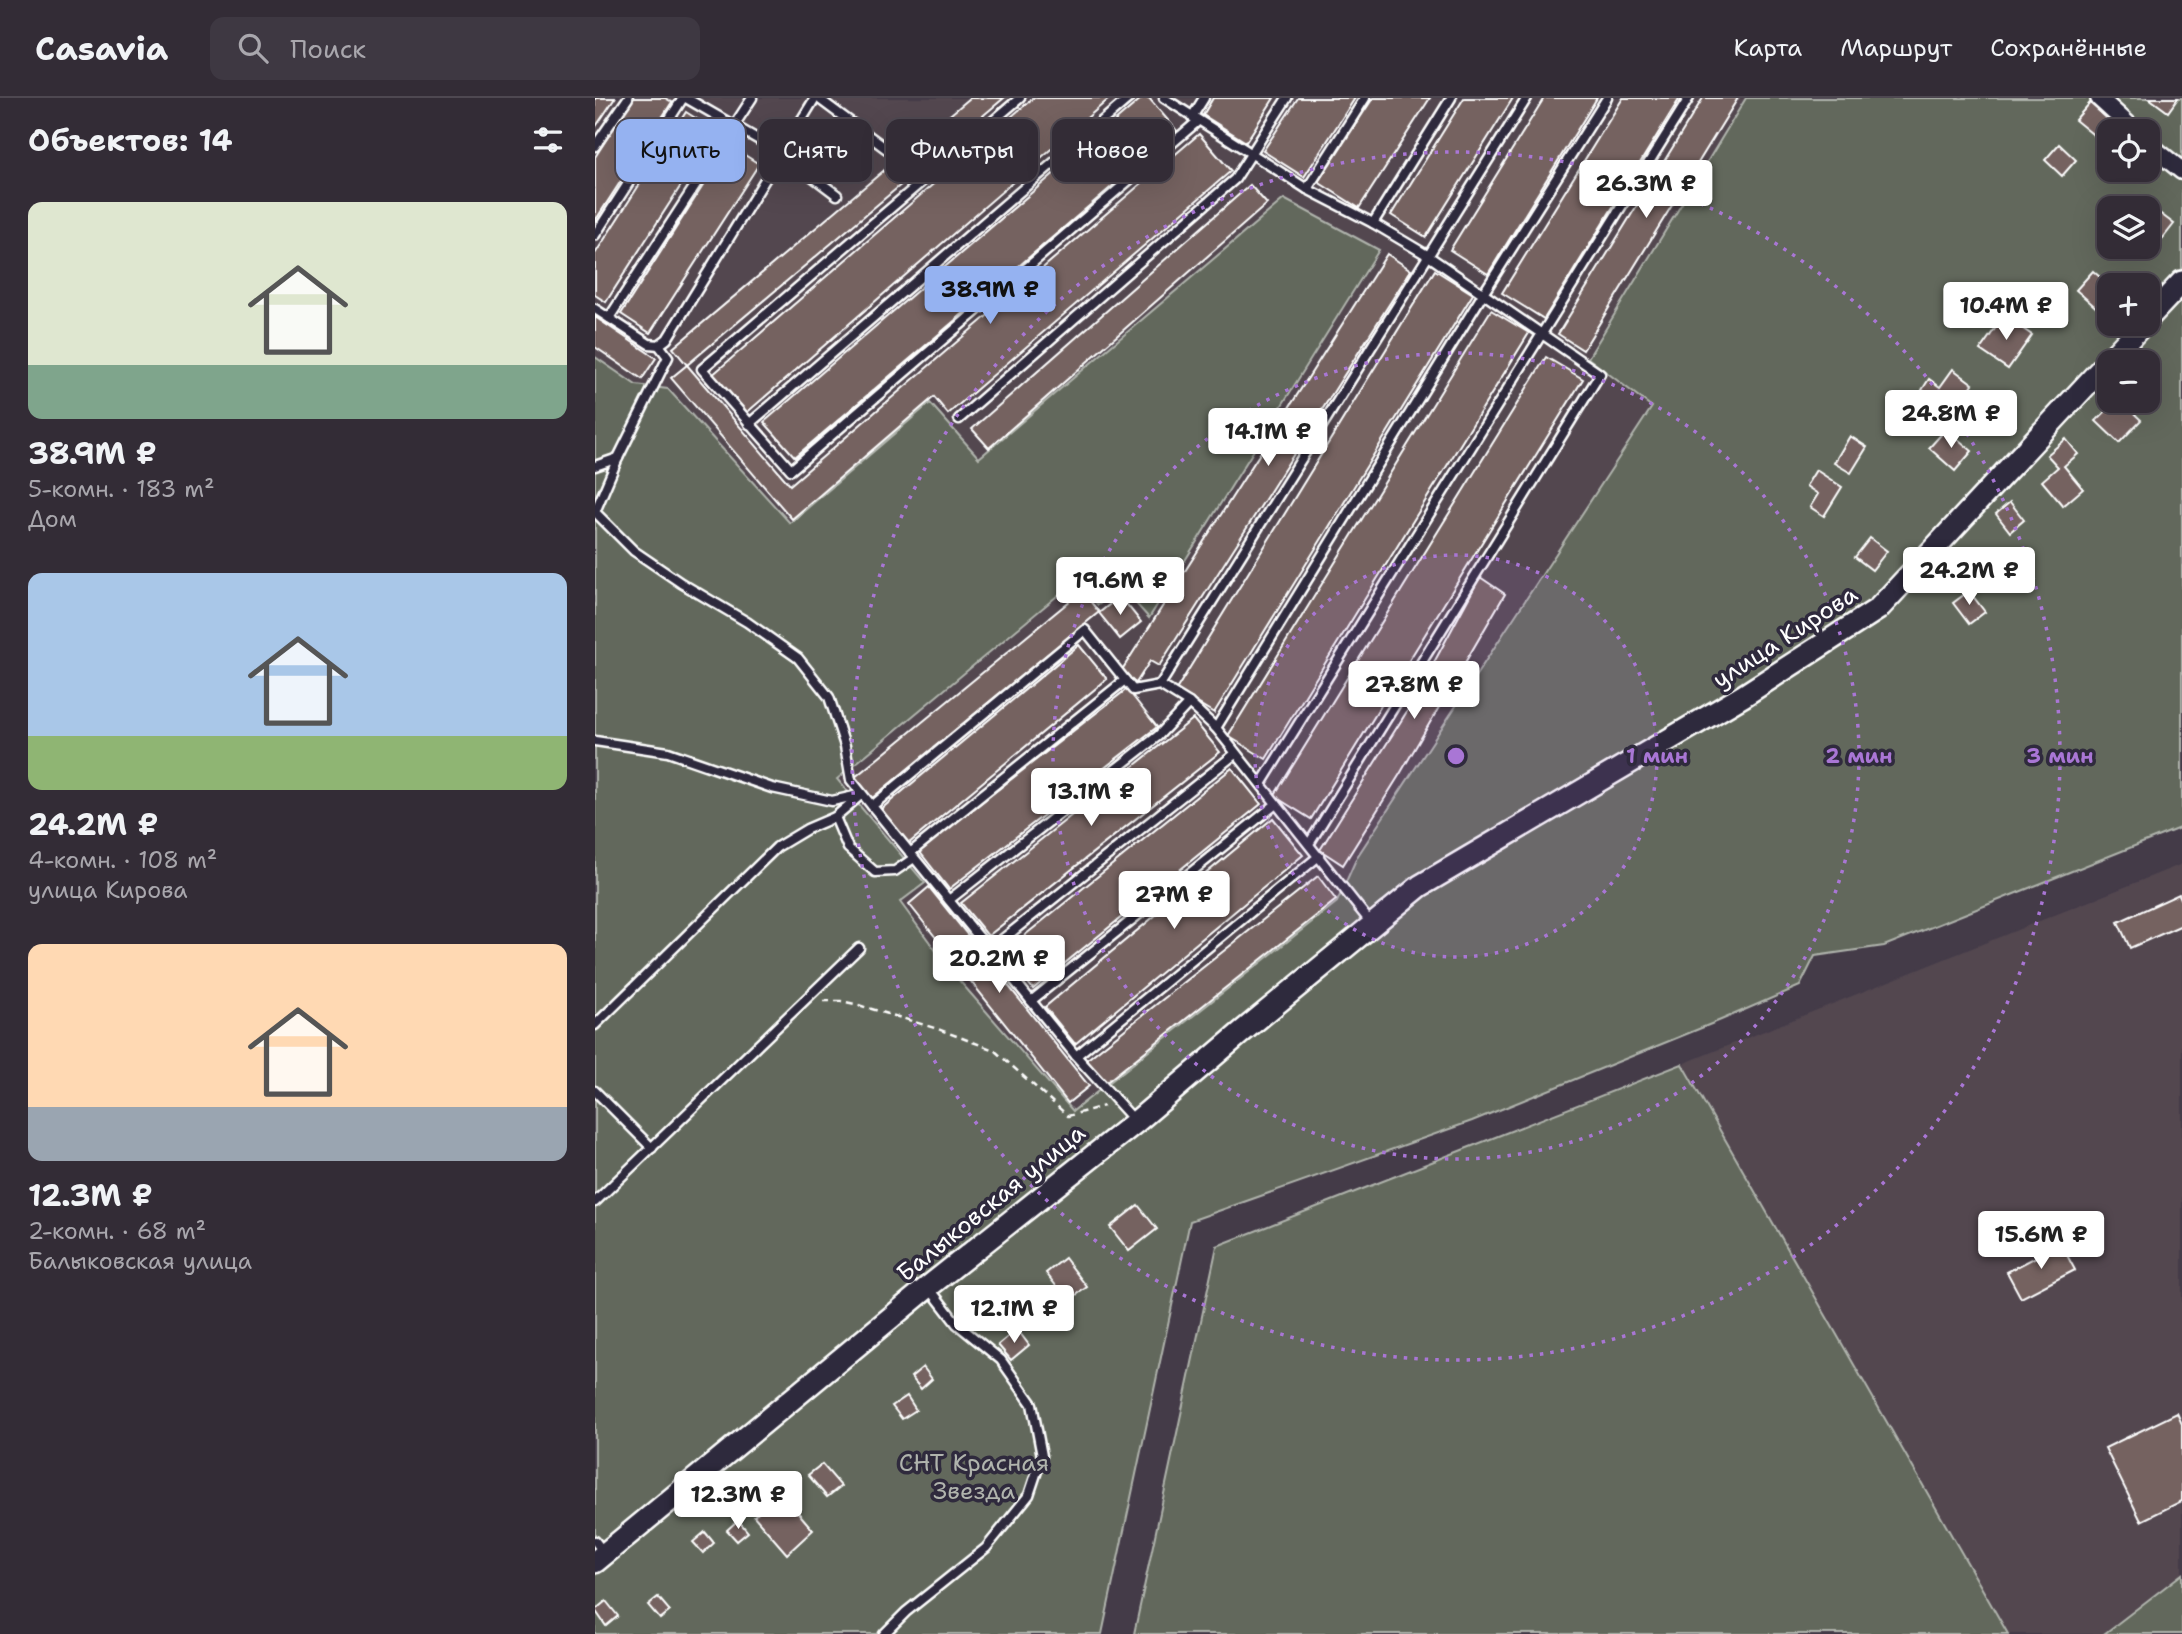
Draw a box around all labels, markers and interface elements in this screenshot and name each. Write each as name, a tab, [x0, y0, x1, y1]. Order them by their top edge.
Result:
search box	[210, 17, 700, 80]
text: Casavia	[35, 26, 168, 71]
icon: search	[234, 29, 272, 67]
text: Поиск	[290, 31, 366, 66]
text: Карта	[1734, 32, 1802, 64]
text: Маршрут	[1840, 32, 1952, 64]
text: Сохранённые	[1990, 32, 2147, 64]
chip: Купить	[616, 119, 745, 182]
chip: Снять	[759, 119, 872, 182]
chip: Фильтры	[886, 119, 1038, 182]
chip: Новое	[1052, 119, 1173, 182]
map controls	[2097, 119, 2160, 413]
button: locate	[2097, 119, 2160, 182]
text: Объектов: 14	[28, 120, 233, 161]
icon: filters	[529, 121, 567, 159]
pin: 26.3M ₽	[1581, 160, 1711, 220]
text: 26.3M ₽	[1595, 168, 1697, 198]
button: layers	[2097, 196, 2160, 259]
icon: home	[235, 247, 361, 373]
pin: 38.9M ₽	[925, 266, 1055, 326]
button: +	[2097, 273, 2160, 336]
text: 38.9M ₽	[941, 274, 1039, 304]
pin: 10.4M ₽	[1941, 282, 2071, 342]
text: 10.4M ₽	[1959, 290, 2053, 320]
button: −	[2097, 350, 2160, 413]
pin: 24.8M ₽	[1886, 390, 2016, 450]
text: 24.8M ₽	[1901, 398, 2001, 428]
pin: 14.1M ₽	[1203, 408, 1333, 468]
text: 14.1M ₽	[1224, 416, 1312, 446]
text: 38.9M ₽	[28, 433, 157, 474]
text: 5-комн. · 183 m²	[28, 474, 215, 504]
text: Дом	[28, 504, 77, 534]
pin: 24.2M ₽	[1904, 547, 2034, 607]
text: 24.2M ₽	[1919, 555, 2019, 585]
pin: 19.6M ₽	[1055, 558, 1185, 617]
text: 19.6M ₽	[1072, 565, 1168, 595]
street label: улица Кирова	[1706, 578, 1864, 696]
icon: home	[235, 618, 361, 744]
pin: 27.8M ₽	[1349, 662, 1479, 721]
text: 27.8M ₽	[1364, 669, 1464, 699]
text: 1 мин	[1626, 742, 1688, 770]
text: 2 мин	[1825, 742, 1893, 770]
text: 3 мин	[2026, 742, 2094, 770]
centre of rings	[1444, 744, 1468, 768]
pin: 13.1M ₽	[1026, 768, 1156, 828]
text: 13.1M ₽	[1047, 776, 1135, 806]
text: 24.2M ₽	[28, 804, 158, 845]
text: 4-комн. · 108 m²	[28, 845, 217, 875]
pin: 27M ₽	[1125, 872, 1223, 931]
text: улица Кирова	[28, 875, 188, 905]
text: 27M ₽	[1135, 879, 1213, 909]
pin: 20.2M ₽	[934, 936, 1064, 995]
text: 20.2M ₽	[949, 943, 1049, 973]
icon: home	[235, 989, 361, 1115]
street label: Балыковская улица	[890, 1117, 1092, 1289]
text: 12.3M ₽	[28, 1175, 153, 1216]
pin: 15.6M ₽	[1976, 1212, 2106, 1271]
text: 2-комн. · 68 m²	[28, 1216, 206, 1246]
text: 15.6M ₽	[1994, 1219, 2088, 1249]
text: Балыковская улица	[28, 1246, 252, 1276]
pin: 12.1M ₽	[949, 1286, 1079, 1345]
text: 12.1M ₽	[970, 1293, 1058, 1323]
park label: СНТ Красная Звезда	[899, 1447, 1049, 1507]
pin: 12.3M ₽	[673, 1472, 803, 1531]
text: 12.3M ₽	[690, 1479, 786, 1509]

